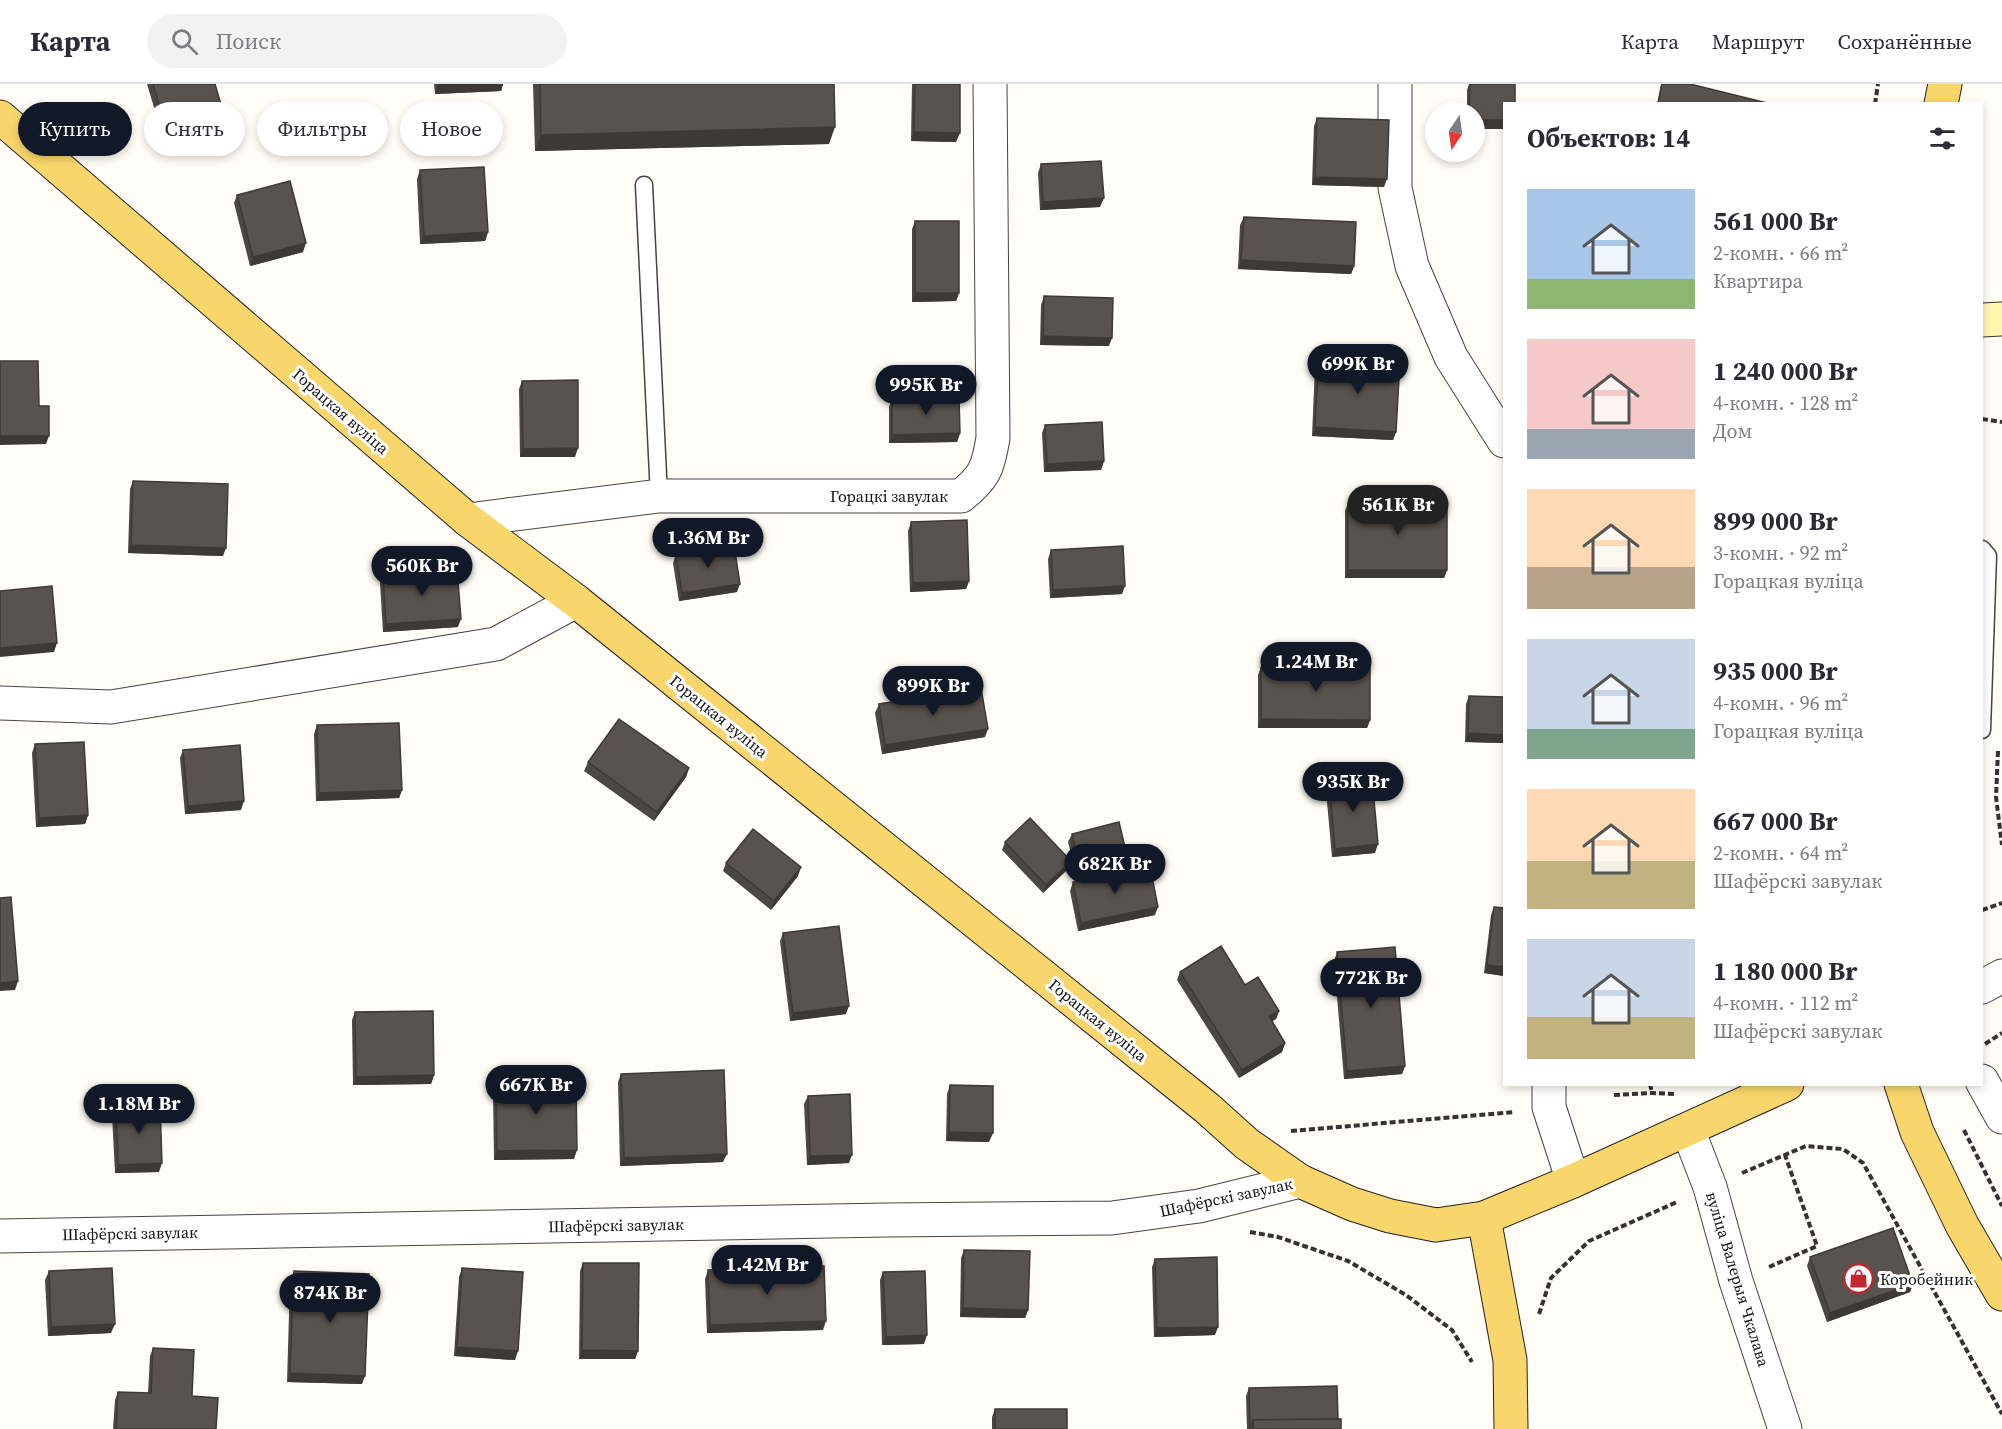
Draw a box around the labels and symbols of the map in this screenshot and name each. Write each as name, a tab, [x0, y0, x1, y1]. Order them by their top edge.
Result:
north arrow	[1425, 102, 1485, 162]
pin: 699K Br	[1303, 344, 1413, 395]
street label: Горацкая вуліца	[288, 363, 394, 459]
pin: 995K Br	[871, 365, 981, 416]
street label: Горацкі завулак	[830, 485, 948, 507]
pin: 561K Br	[1343, 485, 1453, 536]
pin: 1.36M Br	[646, 518, 770, 569]
pin: 560K Br	[367, 546, 477, 597]
pin: 1.24M Br	[1254, 642, 1378, 693]
pin: 899K Br	[878, 666, 988, 717]
street label: Горацкая вуліца	[665, 670, 773, 763]
pin: 935K Br	[1298, 762, 1408, 813]
pin: 682K Br	[1060, 844, 1170, 895]
pin: 772K Br	[1316, 958, 1426, 1009]
street label: Горацкая вуліца	[1044, 974, 1152, 1067]
pin: 667K Br	[481, 1065, 591, 1116]
pin: 1.18M Br	[77, 1084, 201, 1135]
street label: Шафёрскі завулак	[1157, 1172, 1295, 1222]
street label: вуліца Валерыя Чкалава	[1701, 1189, 1775, 1370]
street label: Шафёрскі завулак	[548, 1213, 684, 1237]
street label: Шафёрскі завулак	[62, 1221, 198, 1245]
pin: 1.42M Br	[705, 1245, 829, 1296]
shop icon: Коробейник	[1843, 1263, 1875, 1295]
place label: Коробейник	[1880, 1268, 1973, 1290]
pin: 874K Br	[275, 1273, 385, 1324]

